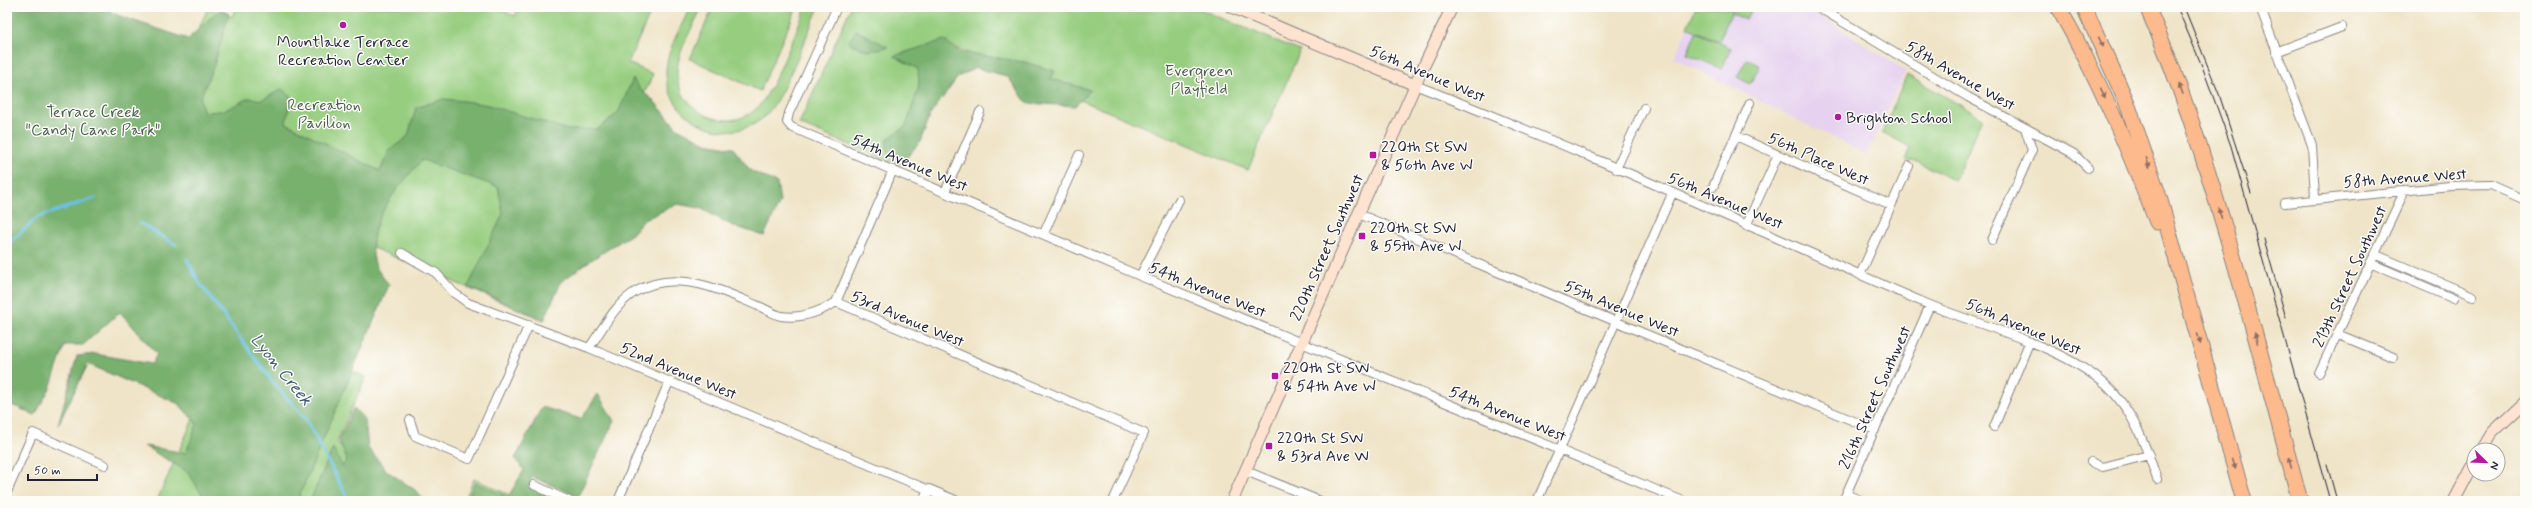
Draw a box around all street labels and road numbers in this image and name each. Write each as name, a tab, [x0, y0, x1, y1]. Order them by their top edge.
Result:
street label: 58th Avenue West	[1902, 36, 2019, 116]
street label: 56th Avenue West	[1366, 41, 1488, 108]
street label: 56th Place West	[1765, 128, 1872, 191]
street label: 54th Avenue West	[848, 129, 971, 197]
street label: 58th Avenue West	[2343, 164, 2467, 193]
street label: 56th Avenue West	[1664, 168, 1786, 235]
street label: 220th Street Southwest	[1285, 171, 1369, 324]
street label: 213th Street Southwest	[2308, 202, 2392, 351]
street label: 54th Avenue West	[1146, 257, 1269, 323]
street label: 55th Avenue West	[1561, 276, 1682, 343]
street label: 53rd Avenue West	[847, 286, 967, 353]
street label: 56th Avenue West	[1962, 294, 2084, 361]
street label: 216th Street Southwest	[1834, 322, 1917, 473]
street label: 52nd Avenue West	[617, 337, 740, 405]
street label: 54th Avenue West	[1446, 381, 1569, 447]

